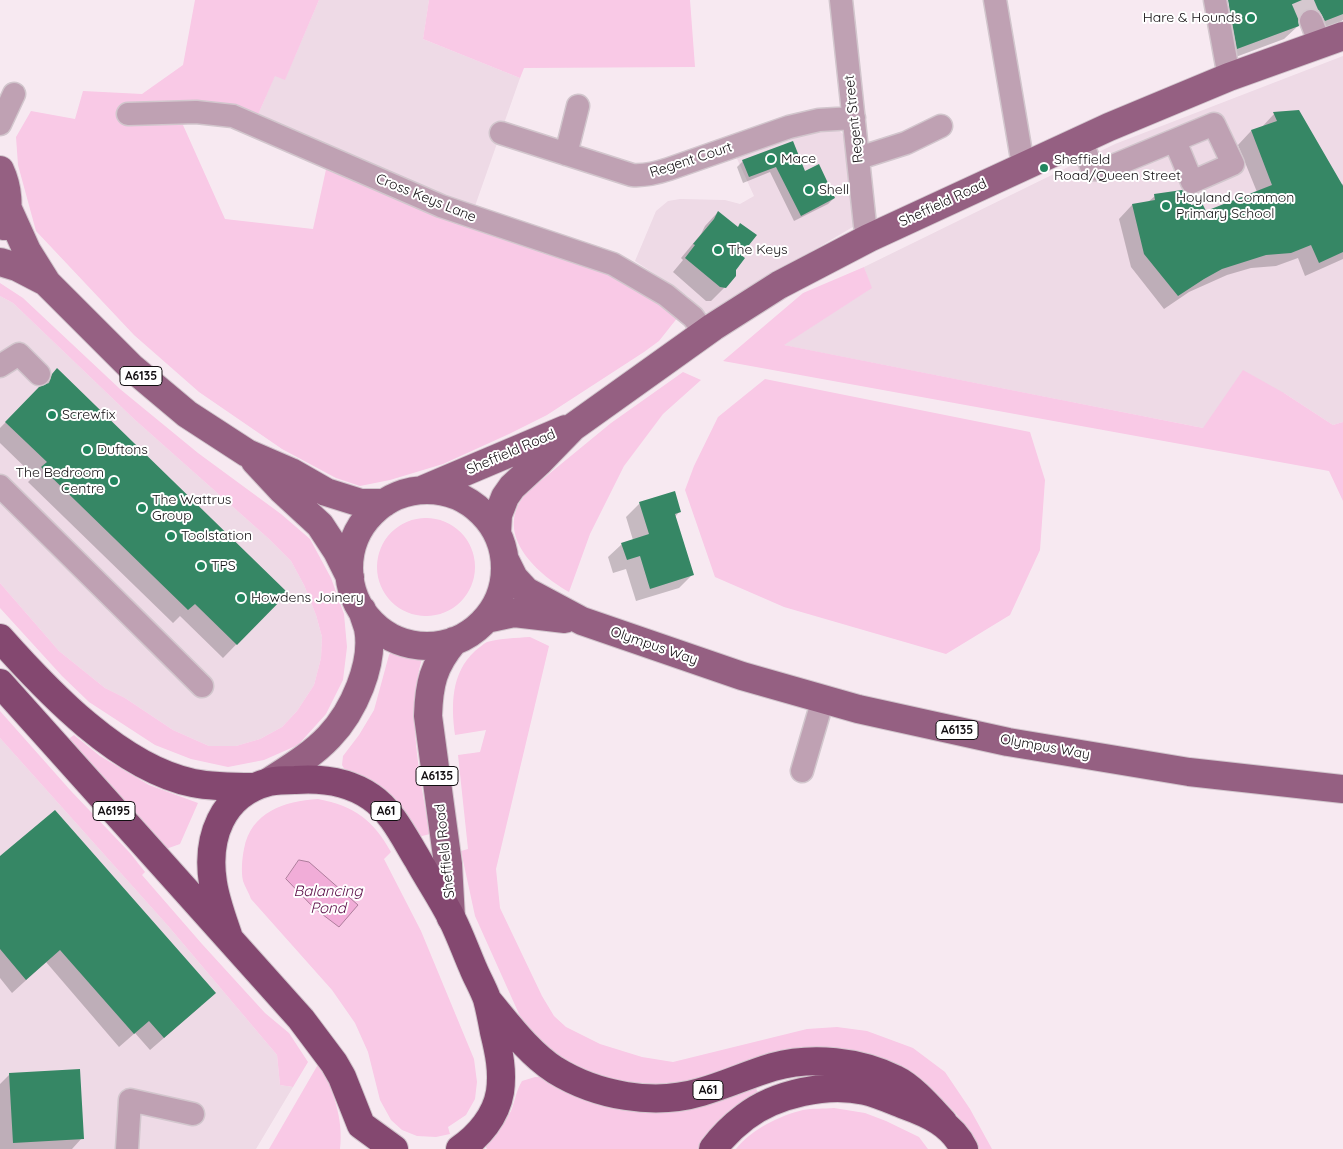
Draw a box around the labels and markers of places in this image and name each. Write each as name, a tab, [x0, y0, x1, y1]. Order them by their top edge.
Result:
place label: Hare & Hounds	[1143, 10, 1241, 26]
marker: Hare & Hounds	[1245, 12, 1257, 24]
place label: Mace	[781, 151, 816, 167]
place label: Sheffield Road/Queen Street	[1054, 152, 1181, 184]
marker: Mace	[765, 153, 777, 165]
marker: Sheffield Road/Queen Street	[1038, 162, 1050, 174]
place label: Shell	[819, 182, 849, 198]
marker: Shell	[803, 184, 815, 196]
place label: Hoyland Common Primary School	[1176, 190, 1294, 222]
marker: Hoyland Common Primary School	[1160, 200, 1172, 212]
place label: The Keys	[728, 242, 788, 258]
marker: The Keys	[712, 244, 724, 256]
place label: Screwfix	[62, 407, 115, 423]
marker: Screwfix	[46, 409, 58, 421]
place label: Duftons	[97, 442, 148, 458]
marker: Duftons	[81, 444, 93, 456]
place label: The Bedroom Centre	[16, 465, 104, 498]
marker: The Bedroom Centre	[108, 475, 120, 487]
place label: The Wattrus Group	[152, 492, 231, 524]
marker: The Wattrus Group	[136, 502, 148, 514]
place label: Toolstation	[181, 528, 252, 544]
marker: Toolstation	[165, 530, 177, 542]
place label: TPS	[211, 558, 236, 574]
marker: TPS	[195, 560, 207, 572]
place label: Howdens Joinery	[251, 590, 364, 606]
marker: Howdens Joinery	[235, 592, 247, 604]

